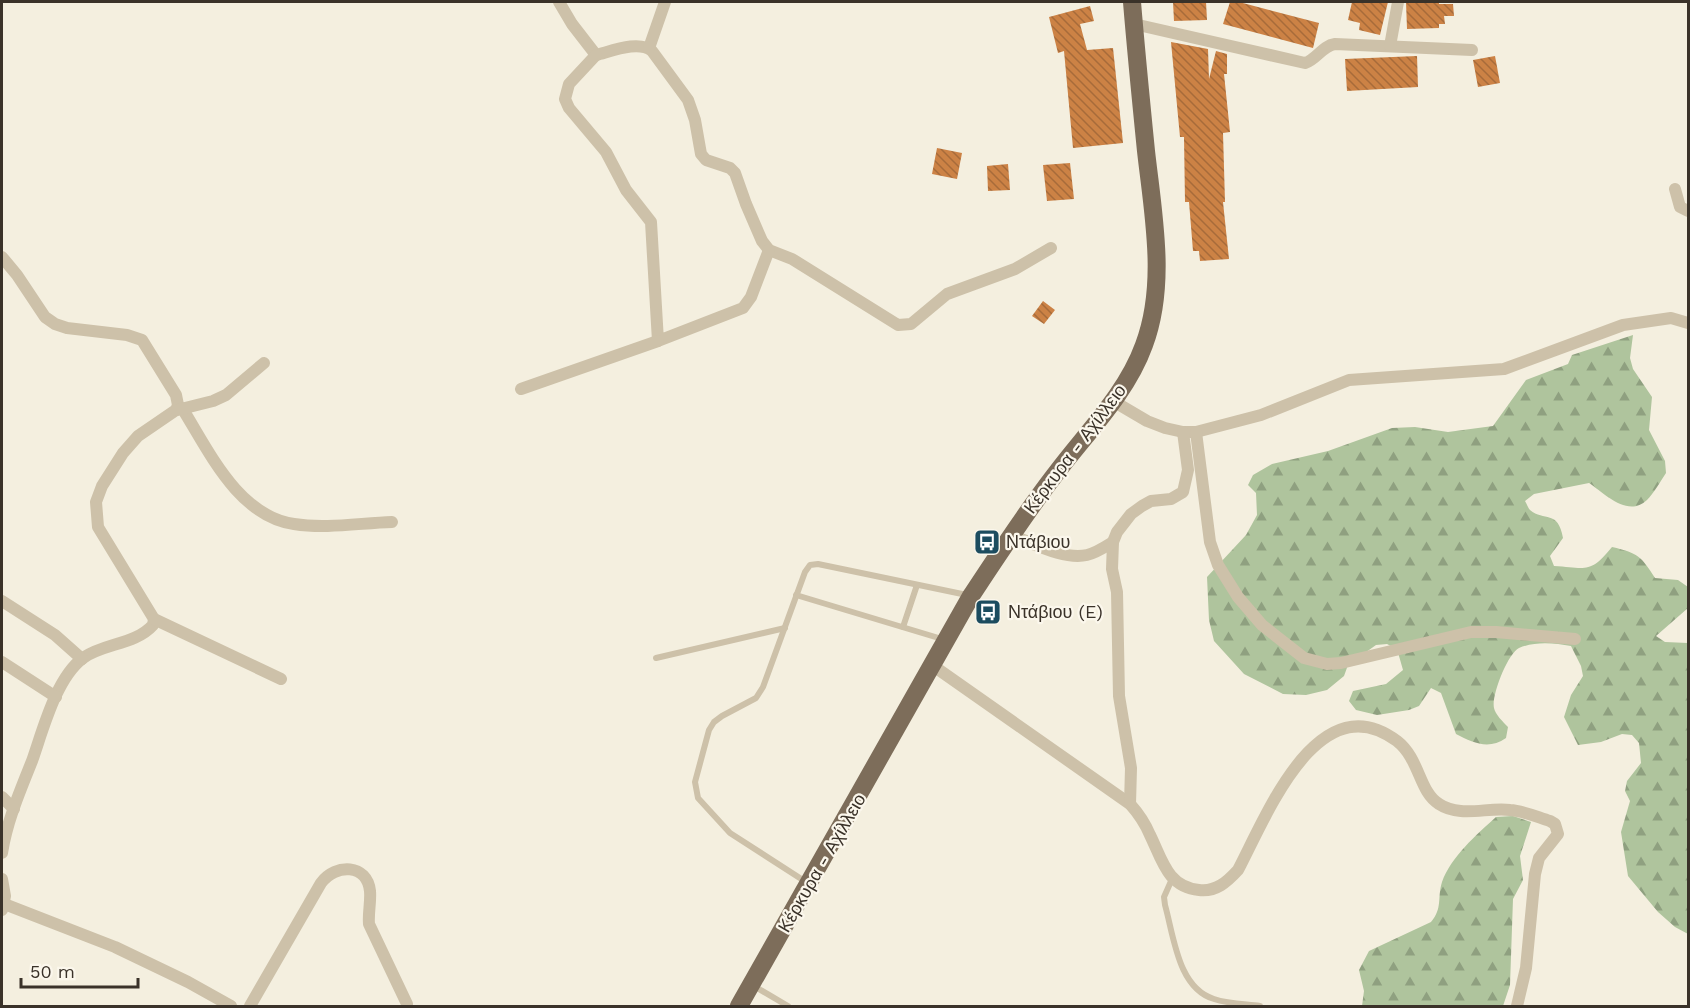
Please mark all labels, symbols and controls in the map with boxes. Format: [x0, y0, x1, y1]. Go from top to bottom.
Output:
street label: Κέρκυρα - Αχίλλειο [1019, 380, 1130, 517]
bus stop icon: Ντάβιου [972, 527, 1002, 557]
place label: Ντάβιου [1006, 531, 1070, 552]
bus stop icon: Ντάβιου (E) [973, 597, 1003, 627]
place label: Ντάβιου (E) [1008, 601, 1103, 622]
street label: Κέρκυρα - Αχίλλειο [773, 790, 870, 936]
scale bar [21, 951, 138, 989]
text: 50 m [30, 961, 75, 982]

